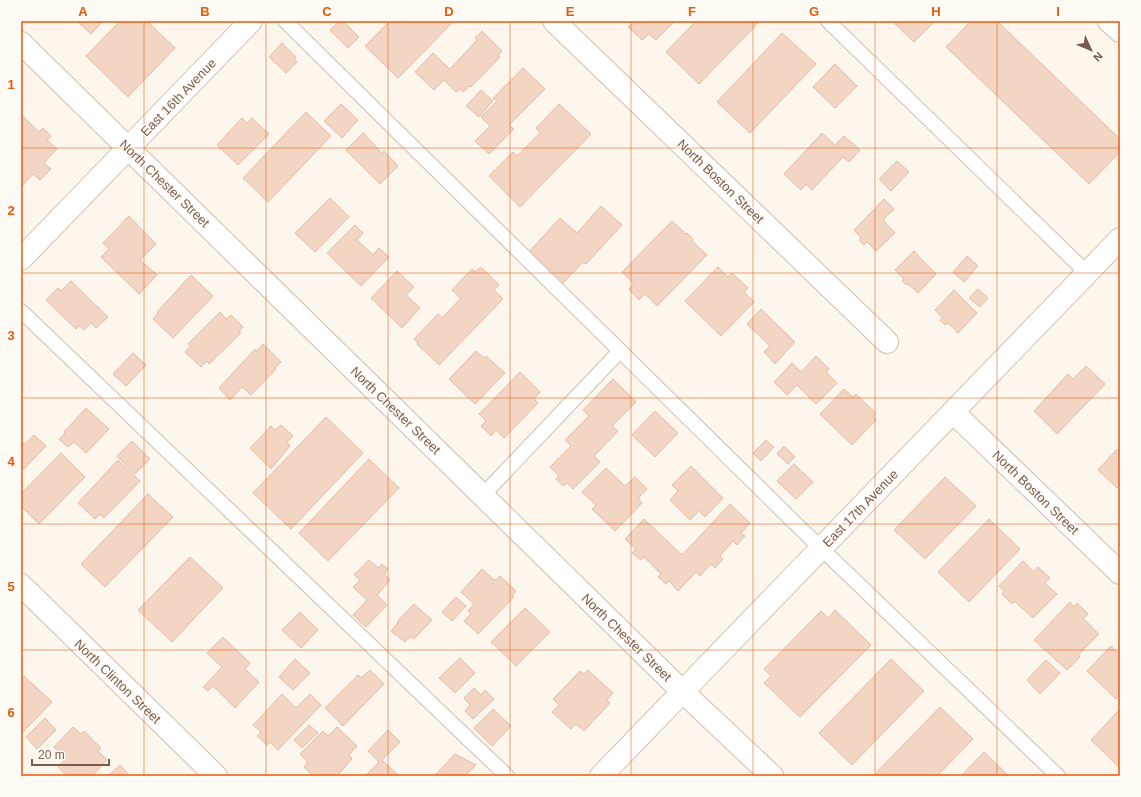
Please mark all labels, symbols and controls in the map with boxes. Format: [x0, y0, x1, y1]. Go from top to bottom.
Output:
text: A [78, 4, 88, 19]
text: B [200, 4, 210, 19]
text: C [322, 4, 332, 19]
text: D [444, 4, 454, 19]
text: E [566, 4, 575, 19]
text: F [688, 4, 696, 19]
text: G [809, 4, 819, 19]
text: H [931, 4, 941, 19]
text: I [1056, 4, 1060, 19]
north arrow [1071, 30, 1111, 70]
text: N [1091, 50, 1105, 64]
street label: East 16th Avenue [138, 56, 219, 139]
text: 1 [7, 77, 15, 92]
street label: North Boston Street [674, 136, 767, 227]
street label: North Chester Street [117, 137, 213, 230]
text: 2 [7, 203, 15, 218]
text: 3 [7, 328, 15, 343]
street label: North Chester Street [348, 364, 444, 457]
street label: North Boston Street [989, 447, 1082, 538]
text: 4 [7, 454, 15, 469]
street label: East 17th Avenue [820, 467, 901, 550]
text: 5 [7, 579, 15, 594]
street label: North Chester Street [579, 591, 675, 684]
street label: North Clinton Street [71, 636, 164, 727]
text: 6 [7, 705, 15, 720]
scale bar [32, 741, 109, 767]
text: 20 m [38, 748, 65, 762]

